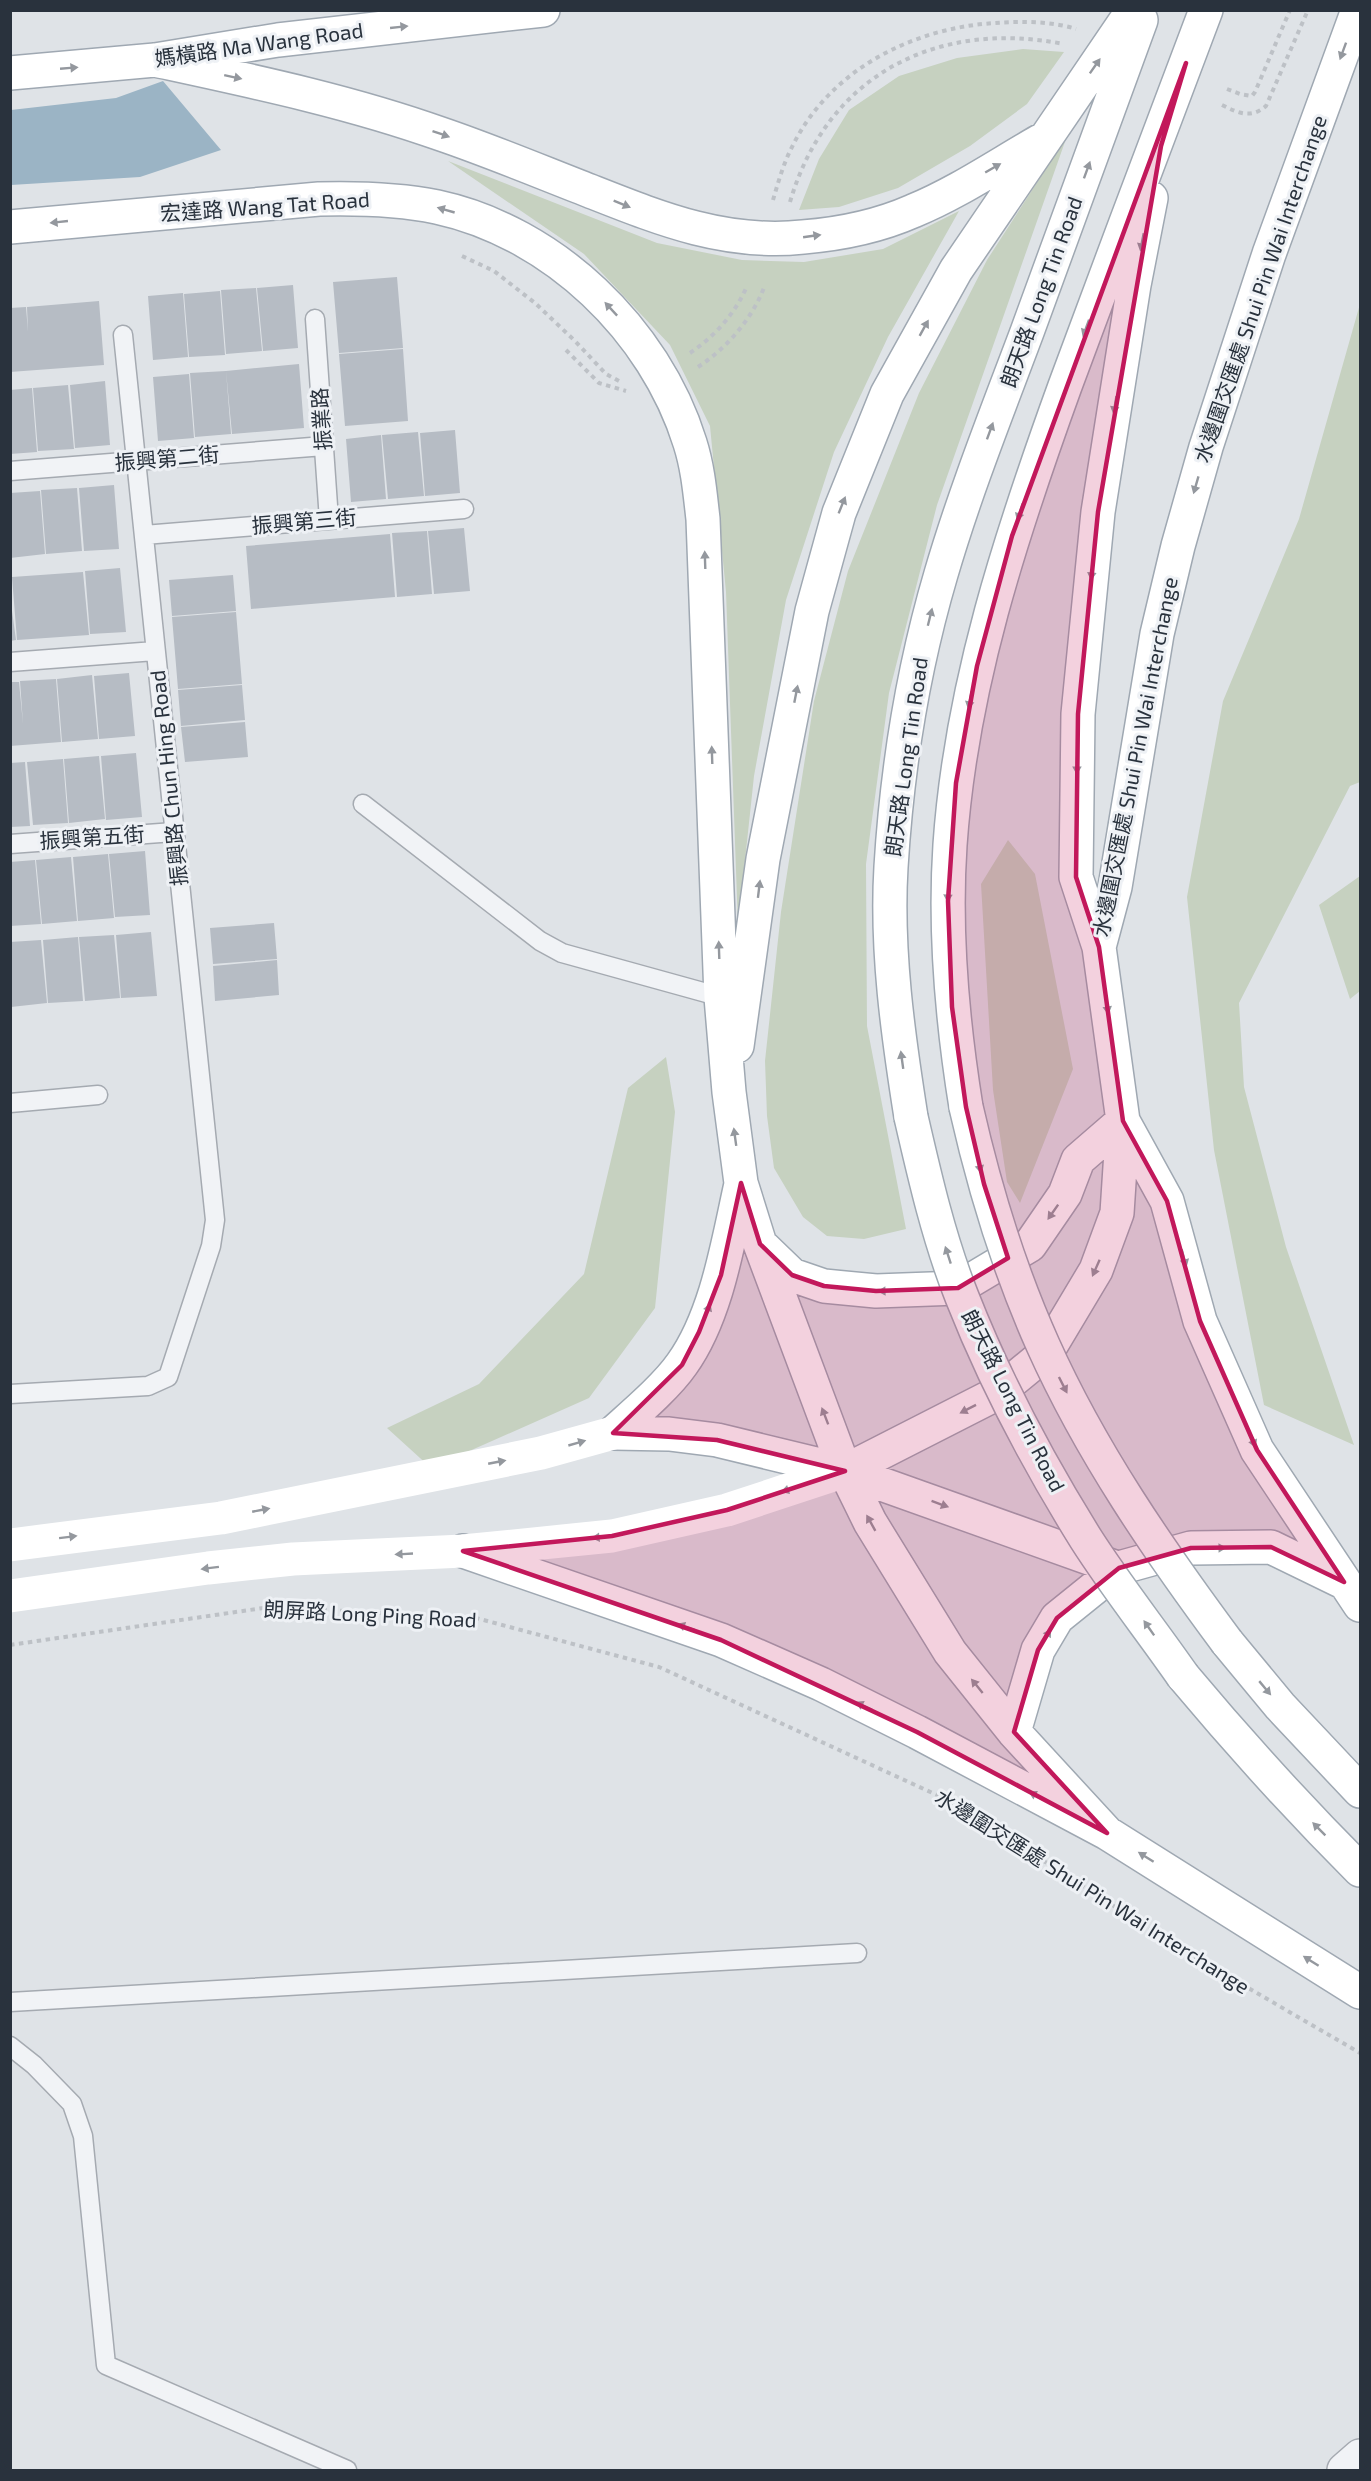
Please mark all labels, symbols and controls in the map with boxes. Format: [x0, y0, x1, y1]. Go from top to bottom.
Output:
street label: 媽橫路 Ma Wang Road [153, 17, 365, 71]
one-way arrow [389, 22, 408, 32]
one-way arrow [1338, 42, 1347, 60]
one-way arrow [1089, 59, 1101, 75]
one-way arrow [59, 63, 78, 73]
one-way arrow [223, 73, 242, 82]
street label: 水邊圍交匯處 Shui Pin Wai Interchange [1188, 111, 1331, 466]
one-way arrow [432, 129, 450, 139]
one-way arrow [1082, 160, 1092, 178]
one-way arrow [985, 163, 1002, 173]
street label: 宏達路 Wang Tat Road [159, 186, 370, 225]
street label: 朗天路 Long Tin Road [994, 193, 1087, 390]
one-way arrow [614, 199, 632, 209]
one-way arrow [437, 205, 455, 214]
one-way arrow [49, 217, 68, 227]
one-way arrow [803, 231, 822, 240]
one-way arrow [1137, 233, 1146, 252]
one-way arrow [604, 303, 618, 317]
one-way arrow [919, 319, 929, 336]
one-way arrow [1080, 319, 1090, 337]
street label: 振業路 [306, 387, 335, 451]
one-way arrow [1111, 395, 1120, 414]
one-way arrow [985, 422, 995, 440]
street label: 振興第二街 [113, 440, 220, 475]
one-way arrow [1191, 476, 1200, 494]
one-way arrow [837, 495, 847, 513]
street label: 振興第三街 [250, 503, 357, 538]
one-way arrow [1015, 503, 1025, 521]
one-way arrow [700, 551, 709, 570]
one-way arrow [1087, 561, 1097, 580]
street label: 水邊圍交匯處 Shui Pin Wai Interchange [1087, 575, 1182, 939]
one-way arrow [926, 607, 936, 626]
street label: 朗天路 Long Tin Road [879, 655, 932, 858]
street label: 振興路 Chun Hing Road [144, 669, 191, 887]
one-way arrow [792, 684, 801, 703]
one-way arrow [965, 690, 974, 709]
one-way arrow [707, 746, 716, 765]
one-way arrow [1073, 755, 1082, 774]
street label: 振興第五街 [39, 820, 145, 853]
one-way arrow [754, 879, 764, 898]
one-way arrow [943, 884, 953, 903]
one-way arrow [714, 941, 723, 960]
one-way arrow [1103, 995, 1112, 1014]
one-way arrow [897, 1050, 907, 1069]
one-way arrow [730, 1128, 740, 1147]
one-way arrow [975, 1155, 984, 1174]
one-way arrow [1047, 1204, 1059, 1220]
one-way arrow [943, 1246, 952, 1264]
one-way arrow [1179, 1248, 1189, 1267]
one-way arrow [1091, 1259, 1100, 1276]
one-way arrow [877, 1286, 896, 1295]
one-way arrow [703, 1303, 712, 1321]
street label: 朗天路 Long Tin Road [958, 1305, 1071, 1496]
one-way arrow [1059, 1377, 1068, 1394]
one-way arrow [959, 1403, 977, 1413]
one-way arrow [819, 1407, 829, 1425]
one-way arrow [1248, 1431, 1257, 1448]
one-way arrow [568, 1438, 586, 1447]
one-way arrow [488, 1457, 507, 1466]
one-way arrow [781, 1485, 799, 1494]
one-way arrow [931, 1500, 949, 1510]
one-way arrow [252, 1505, 271, 1514]
one-way arrow [866, 1514, 876, 1531]
one-way arrow [59, 1532, 78, 1542]
one-way arrow [592, 1532, 611, 1542]
one-way arrow [1207, 1543, 1226, 1553]
one-way arrow [395, 1549, 414, 1558]
one-way arrow [200, 1564, 219, 1573]
street label: 朗屏路 Long Ping Road [263, 1595, 477, 1632]
one-way arrow [1143, 1621, 1155, 1637]
one-way arrow [677, 1622, 695, 1632]
one-way arrow [1040, 1629, 1051, 1645]
one-way arrow [971, 1678, 984, 1694]
one-way arrow [1258, 1680, 1270, 1695]
one-way arrow [855, 1701, 872, 1711]
street label: 水邊圍交匯處 Shui Pin Wai Interchange [931, 1783, 1255, 1998]
one-way arrow [1028, 1791, 1045, 1801]
one-way arrow [1311, 1822, 1326, 1836]
one-way arrow [1138, 1852, 1154, 1863]
one-way arrow [1303, 1956, 1319, 1967]

